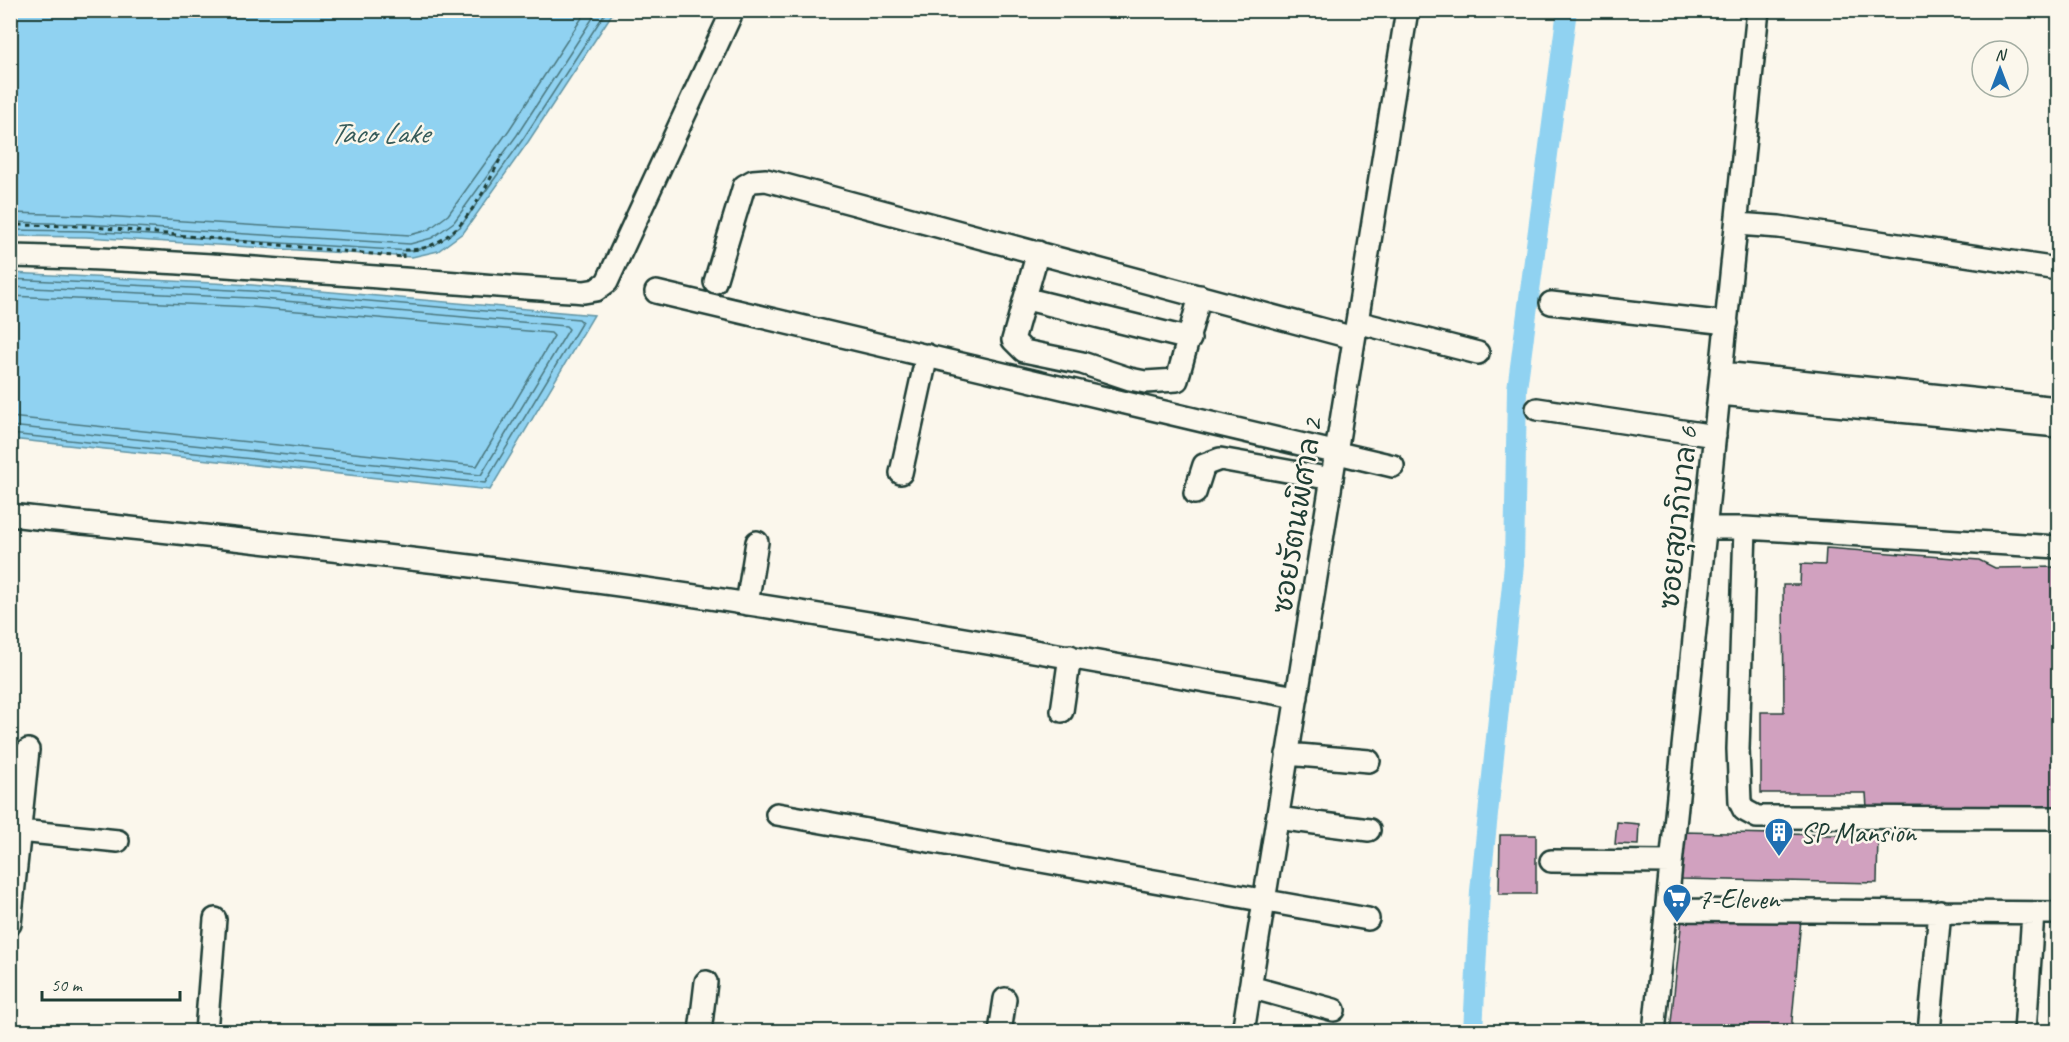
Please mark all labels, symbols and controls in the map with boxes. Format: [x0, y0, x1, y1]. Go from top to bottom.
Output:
north arrow [1970, 39, 2030, 99]
text: N [1995, 45, 2008, 65]
water label: Taco Lake [330, 114, 432, 152]
street label: ซอยรัตนพิศาล 2 [1264, 414, 1330, 616]
street label: ซอยสุขาภิบาล 6 [1651, 424, 1708, 611]
place label: SP Mansion [1800, 815, 1917, 850]
building icon: SP Mansion [1763, 816, 1795, 858]
place label: 7-Eleven [1698, 881, 1781, 916]
supermarket icon: 7-Eleven [1661, 882, 1693, 924]
scale bar [42, 964, 180, 1002]
text: 50 m [51, 974, 84, 996]

